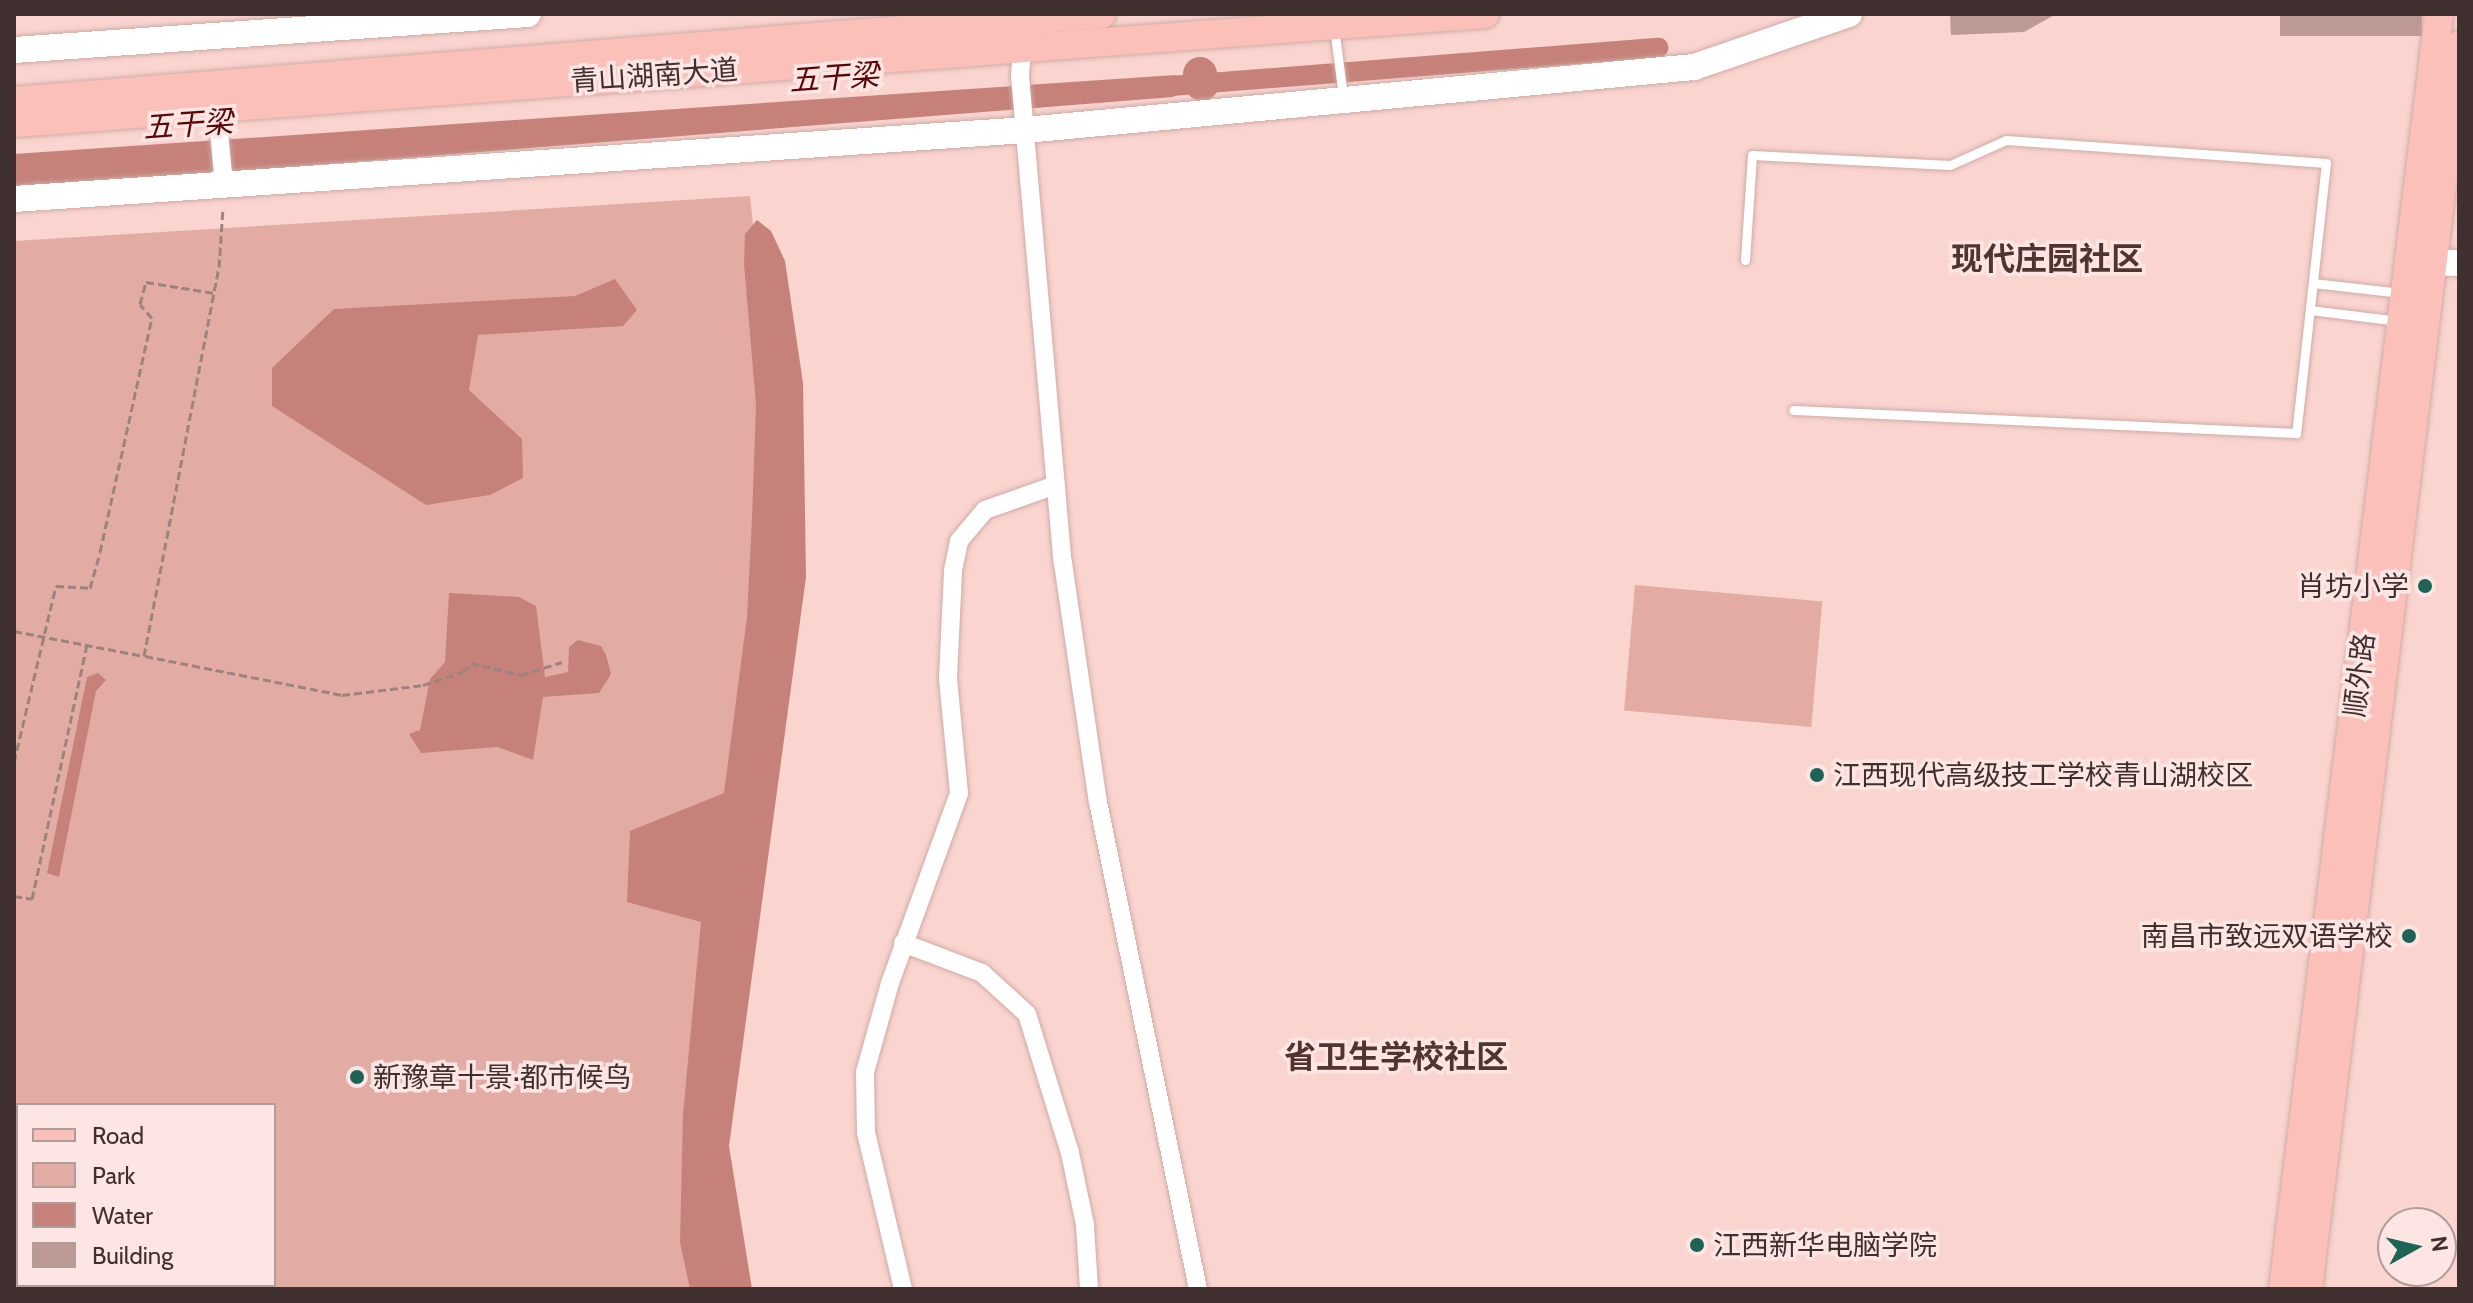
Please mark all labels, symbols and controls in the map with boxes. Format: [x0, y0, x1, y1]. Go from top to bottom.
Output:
street label: 青山湖南大道 [569, 52, 739, 98]
water label: 五干梁 [788, 57, 880, 99]
water label: 五干梁 [142, 104, 234, 146]
district label: 现代庄园社区 [1951, 240, 2143, 278]
place label: 肖坊小学 [2297, 569, 2409, 603]
marker: 肖坊小学 [2416, 577, 2434, 595]
street label: 顺外路 [2337, 631, 2381, 719]
place label: 江西现代高级技工学校青山湖校区 [1833, 758, 2253, 792]
marker: 江西现代高级技工学校青山湖校区 [1808, 766, 1826, 784]
place label: 南昌市致远双语学校 [2141, 919, 2393, 953]
marker: 南昌市致远双语学校 [2400, 927, 2418, 945]
district label: 省卫生学校社区 [1284, 1038, 1508, 1076]
place label: 新豫章十景·都市候鸟 [373, 1060, 632, 1094]
marker: 新豫章十景·都市候鸟 [348, 1068, 366, 1086]
legend [16, 1103, 276, 1287]
text: Road [92, 1121, 144, 1150]
text: Park [92, 1161, 135, 1190]
text: Water [92, 1201, 153, 1230]
north arrow [2377, 1207, 2457, 1287]
place label: 江西新华电脑学院 [1713, 1228, 1937, 1262]
text: N [2425, 1234, 2454, 1253]
marker: 江西新华电脑学院 [1688, 1236, 1706, 1254]
text: Building [92, 1241, 173, 1270]

